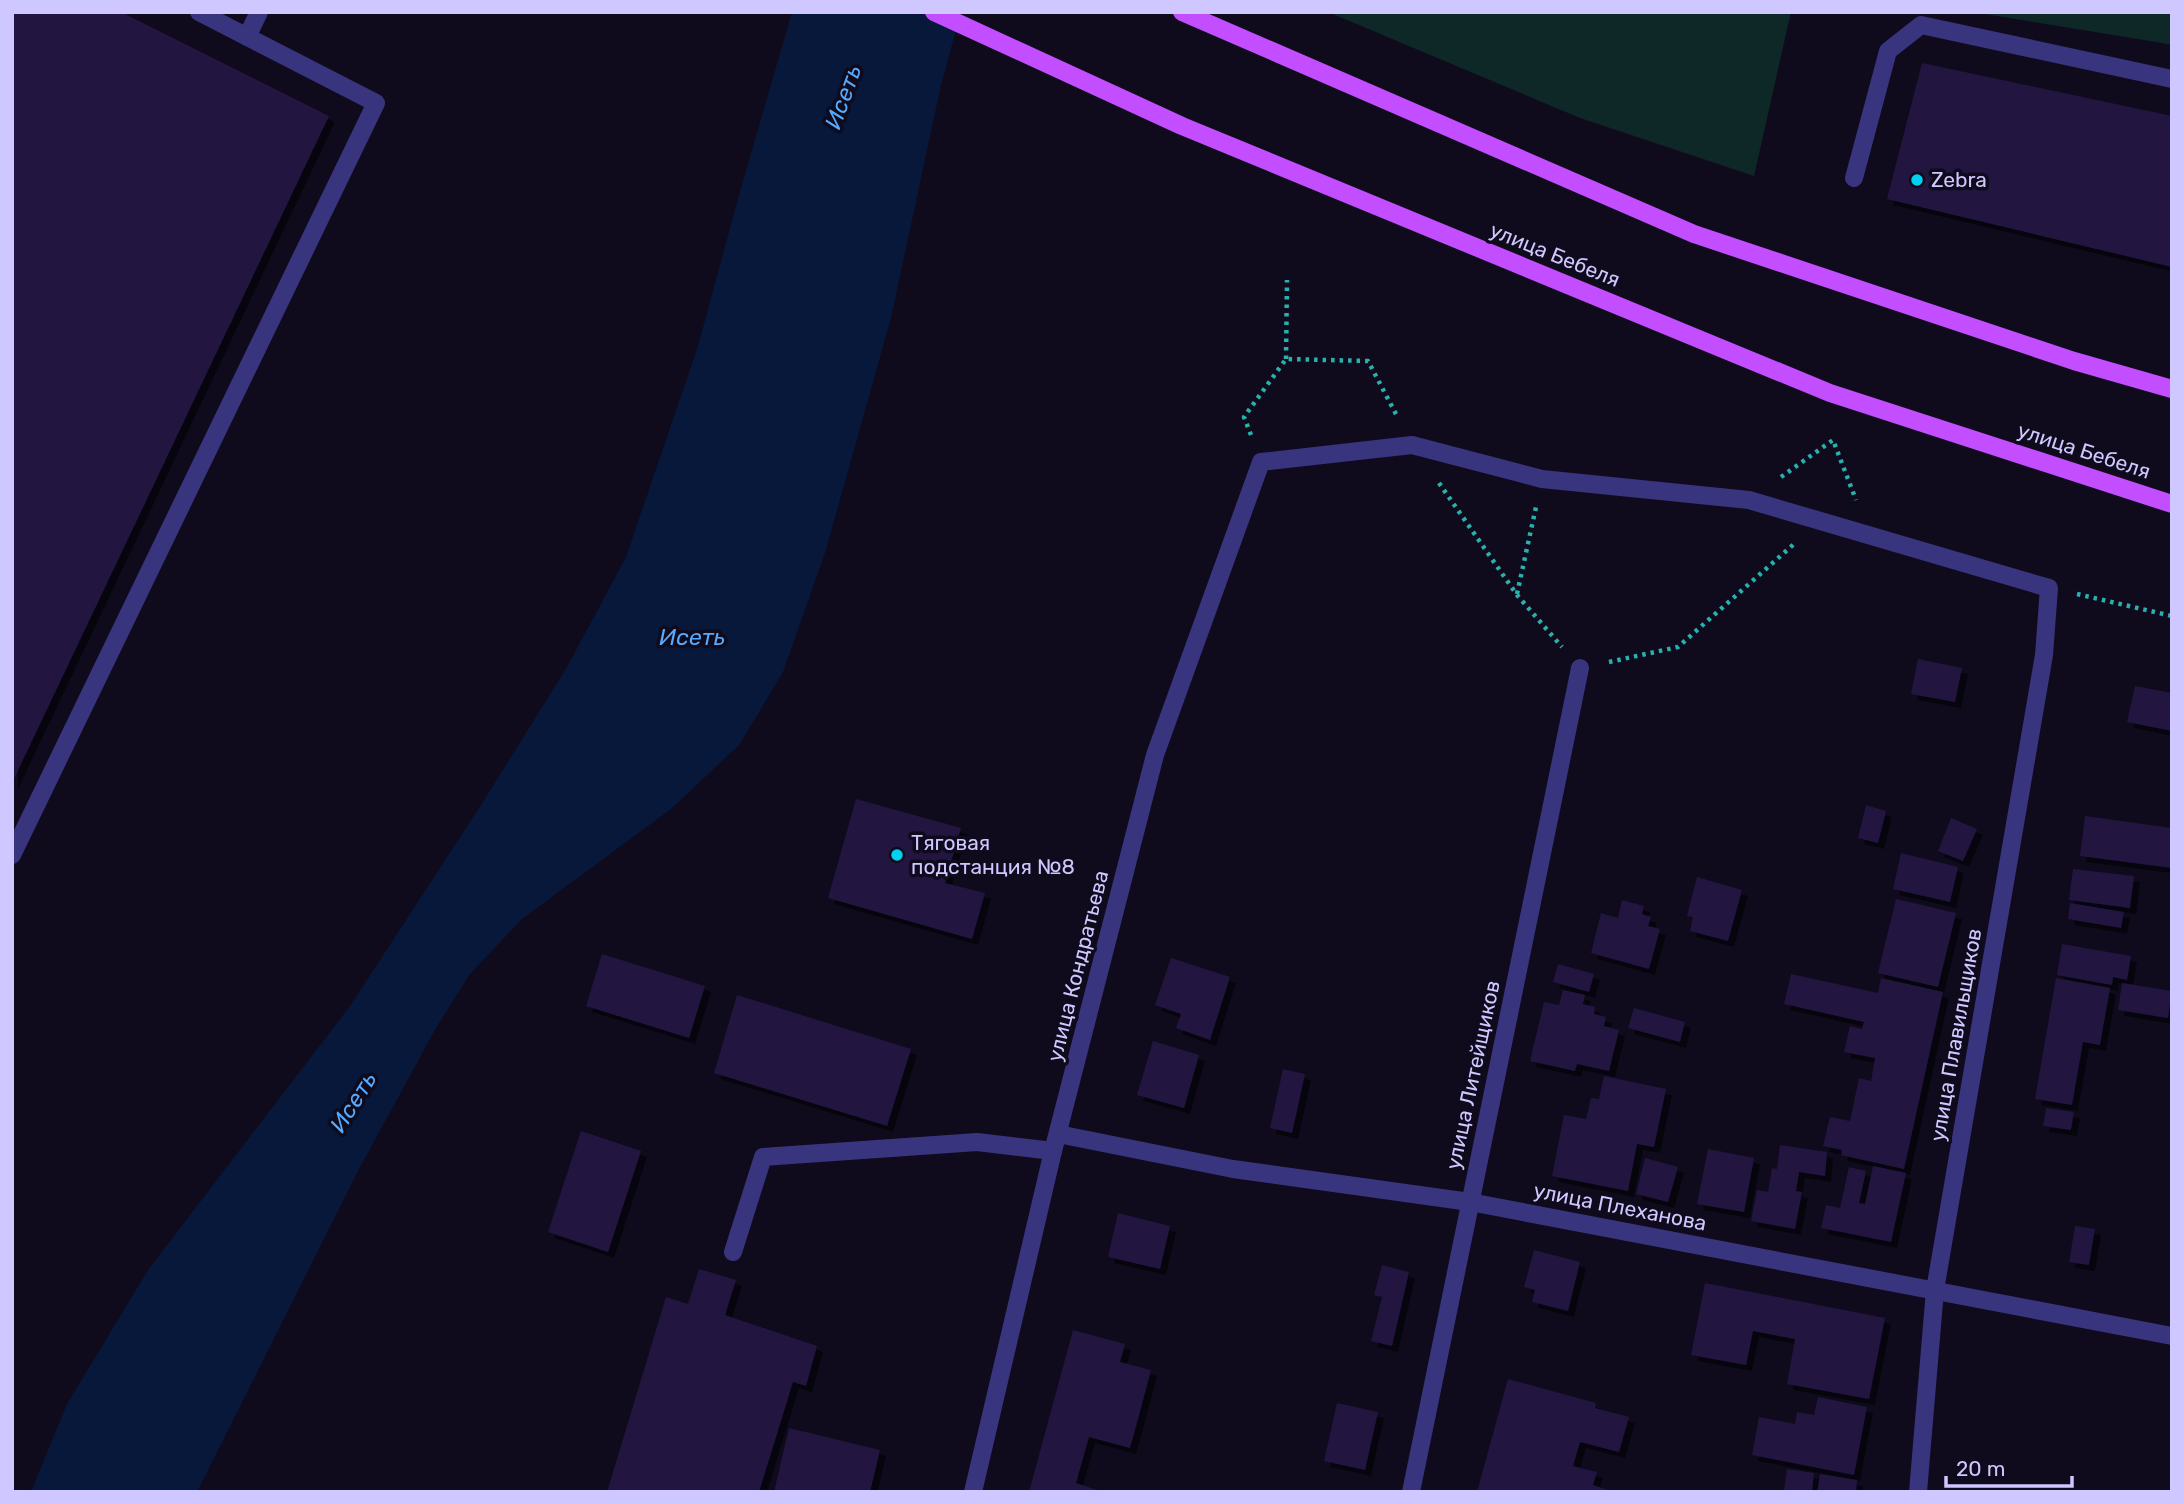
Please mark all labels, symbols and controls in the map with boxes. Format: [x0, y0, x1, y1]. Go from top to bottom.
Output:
water label: Исеть [819, 61, 867, 133]
place label: Zebra [1931, 167, 1987, 192]
marker: Zebra [1909, 172, 1925, 188]
street label: улица Бебеля [1486, 217, 1624, 292]
street label: улица Бебеля [2015, 417, 2154, 484]
water label: Исеть [659, 623, 725, 651]
place label: Тяговая подстанция №8 [911, 830, 1075, 879]
marker: Тяговая подстанция №8 [889, 847, 905, 863]
street label: улица Кондратьева [1042, 868, 1113, 1064]
street label: улица Плавильщиков [1924, 926, 1987, 1143]
street label: улица Литейщиков [1440, 978, 1505, 1172]
water label: Исеть [324, 1067, 382, 1137]
street label: улица Плеханова [1532, 1177, 1709, 1236]
scale bar [1946, 1444, 2072, 1488]
text: 20 m [1956, 1456, 2005, 1481]

